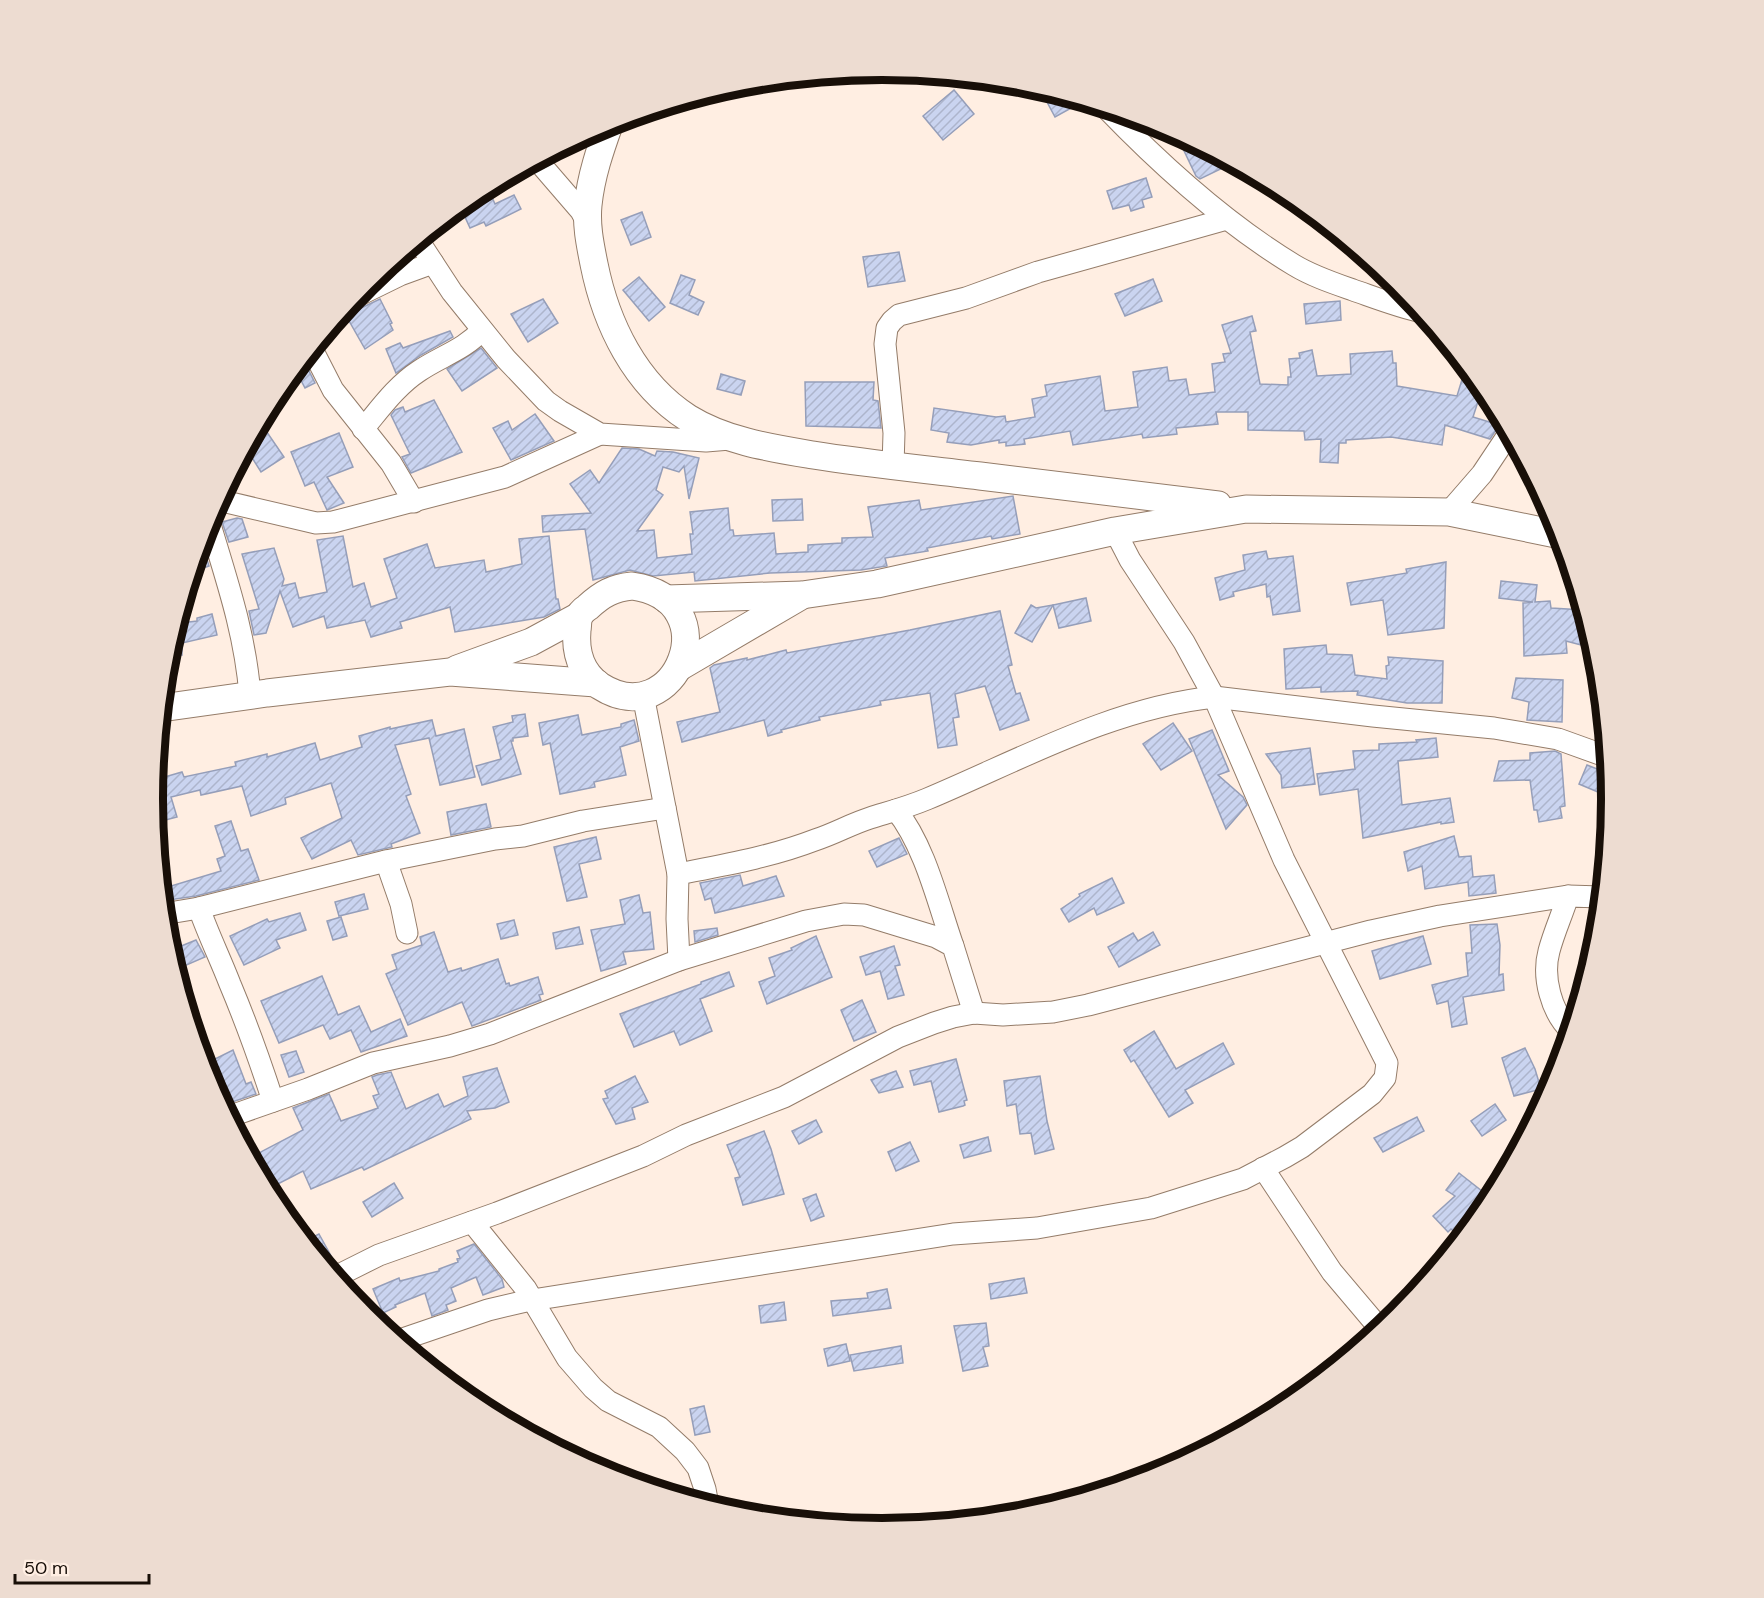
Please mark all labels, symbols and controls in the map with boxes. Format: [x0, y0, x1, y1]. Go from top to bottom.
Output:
scale bar [15, 1547, 148, 1585]
text: 50 m [24, 1556, 68, 1580]

